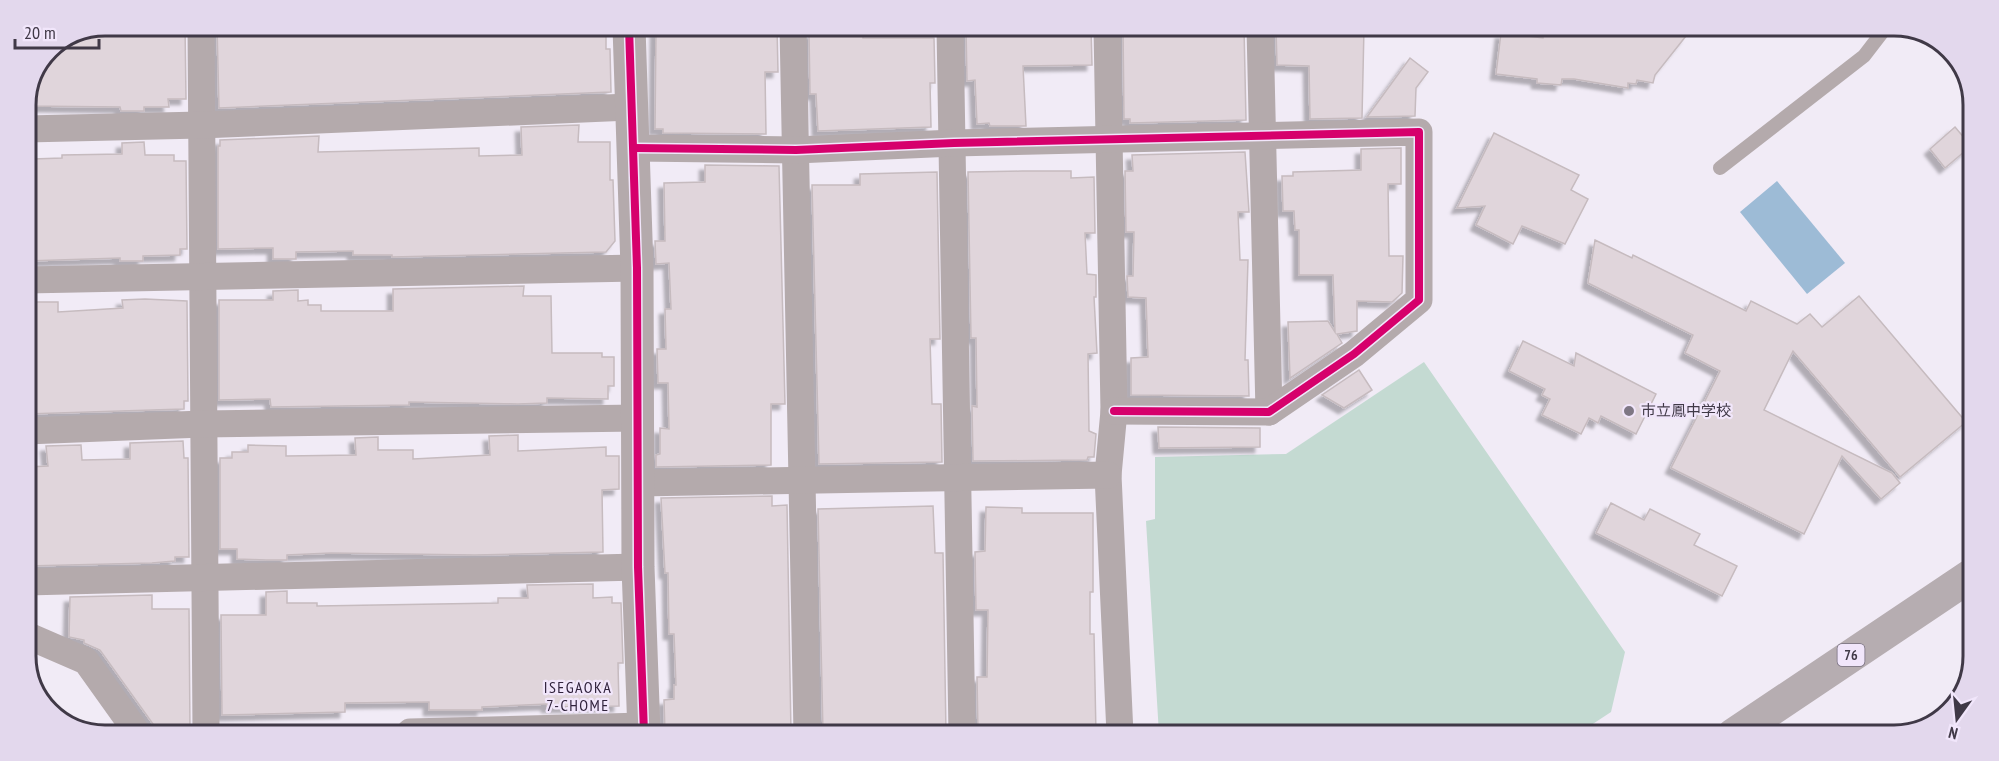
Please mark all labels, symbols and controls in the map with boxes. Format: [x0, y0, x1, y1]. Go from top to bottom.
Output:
scale bar [15, 12, 99, 50]
text: 20 m [24, 21, 56, 44]
place label: 市立鳳中学校 [1641, 401, 1731, 420]
marker: 市立鳳中学校 [1622, 404, 1636, 418]
road number: 76 [1838, 644, 1864, 666]
district label: ISEGAOKA 7-CHOME [544, 677, 612, 715]
north arrow [1927, 689, 1987, 749]
text: N [1946, 723, 1960, 744]

